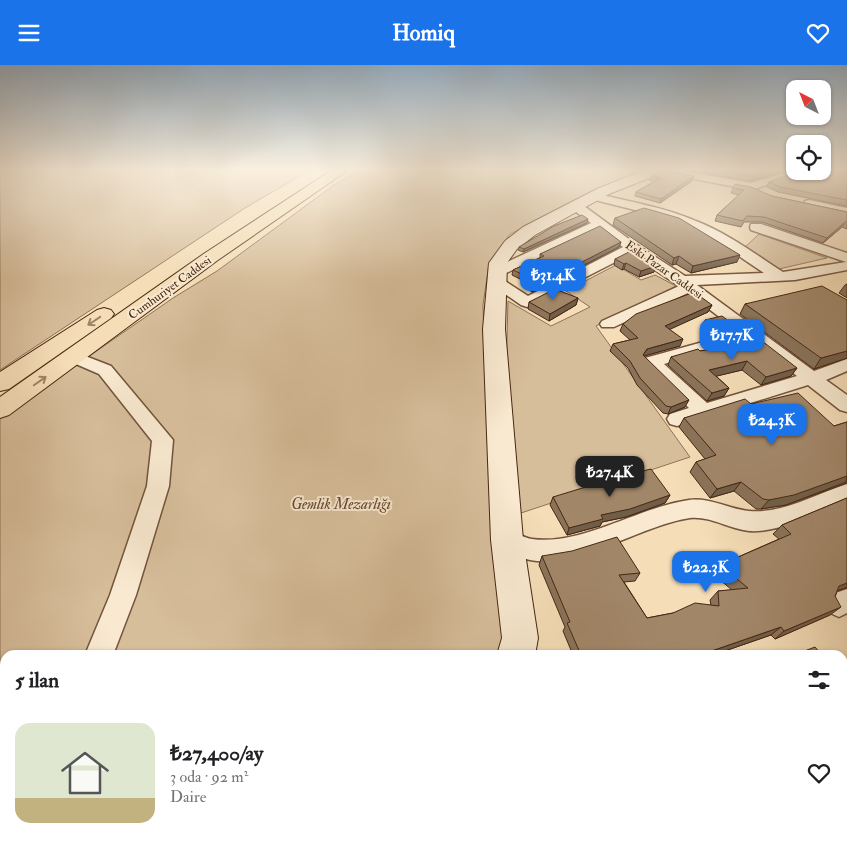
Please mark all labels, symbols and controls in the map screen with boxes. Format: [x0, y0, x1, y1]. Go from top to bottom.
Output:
icon: menu [15, 19, 43, 47]
text: Homiq [392, 19, 455, 47]
icon: heart [804, 19, 832, 47]
north arrow [786, 80, 831, 125]
map controls [786, 80, 831, 180]
button: locate [786, 135, 831, 180]
street label: Eski Pazar Caddesi [622, 238, 706, 302]
street label: Cumhuriyet Caddesi [126, 253, 214, 323]
pin: ₺31.4K [512, 259, 594, 301]
text: ₺31.4K [531, 265, 575, 285]
one-way arrow [87, 316, 101, 326]
pin: ₺17.7K [691, 319, 773, 361]
text: ₺17.7K [711, 325, 753, 345]
one-way arrow [33, 376, 47, 386]
pin: ₺24.3K [731, 403, 813, 446]
text: ₺24.3K [749, 410, 795, 430]
pin: ₺27.4K [569, 455, 651, 498]
text: ₺27.4K [586, 462, 634, 482]
park label: Gemlik Mezarlığı [291, 495, 391, 514]
pin: ₺22.3K [665, 551, 747, 593]
text: ₺22.3K [683, 557, 729, 577]
icon: filters [805, 666, 833, 694]
text: 5 ilan [15, 667, 59, 694]
text: ₺27,400/ay [170, 740, 263, 767]
icon: home [55, 743, 115, 803]
icon: heart [805, 759, 833, 787]
text: 3 oda · 92 m² [170, 767, 248, 787]
text: Daire [170, 787, 206, 807]

